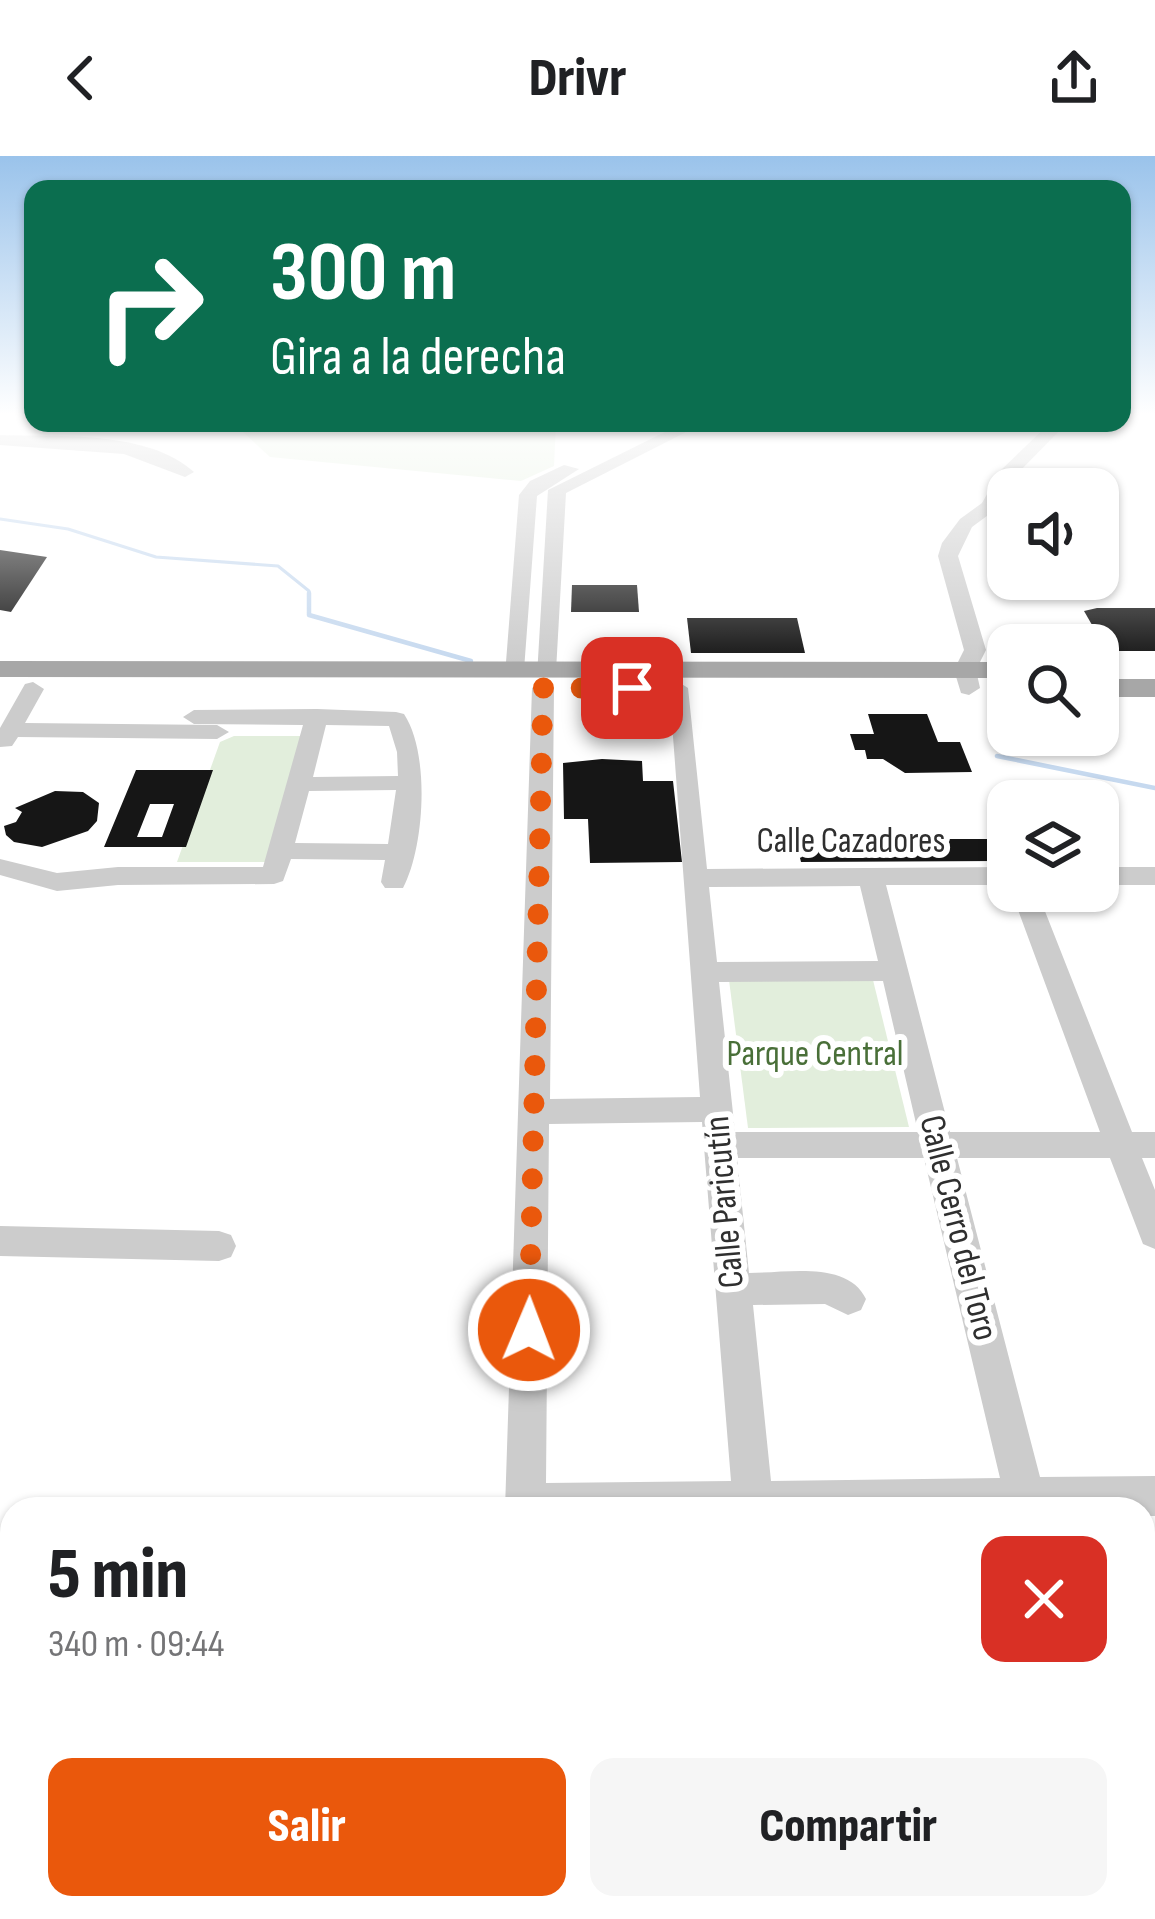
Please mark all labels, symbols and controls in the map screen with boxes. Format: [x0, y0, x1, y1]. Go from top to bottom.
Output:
icon: back [48, 45, 114, 111]
icon: share [1041, 45, 1107, 111]
text: Drivr [529, 46, 626, 111]
text: 300 m [270, 223, 456, 324]
icon: right [72, 228, 228, 384]
text: Gira a la derecha [270, 325, 566, 390]
map controls [987, 468, 1119, 912]
button: sound [987, 468, 1119, 600]
button: search [987, 624, 1119, 756]
pin [581, 637, 683, 739]
icon: arrive [599, 655, 665, 721]
button: layers [987, 780, 1119, 912]
street label: Calle Cazadores [757, 820, 945, 863]
park label: Parque Central [726, 1033, 904, 1076]
street label: Calle Cerro del Toro [909, 1111, 1007, 1345]
street label: Calle Paricutín [696, 1114, 754, 1290]
position arrow [466, 1267, 592, 1393]
text: 5 min [48, 1532, 188, 1619]
button: close [981, 1536, 1107, 1662]
text: 340 m · 09:44 [48, 1621, 224, 1668]
button: Salir [48, 1758, 566, 1896]
button: Compartir [590, 1758, 1107, 1896]

